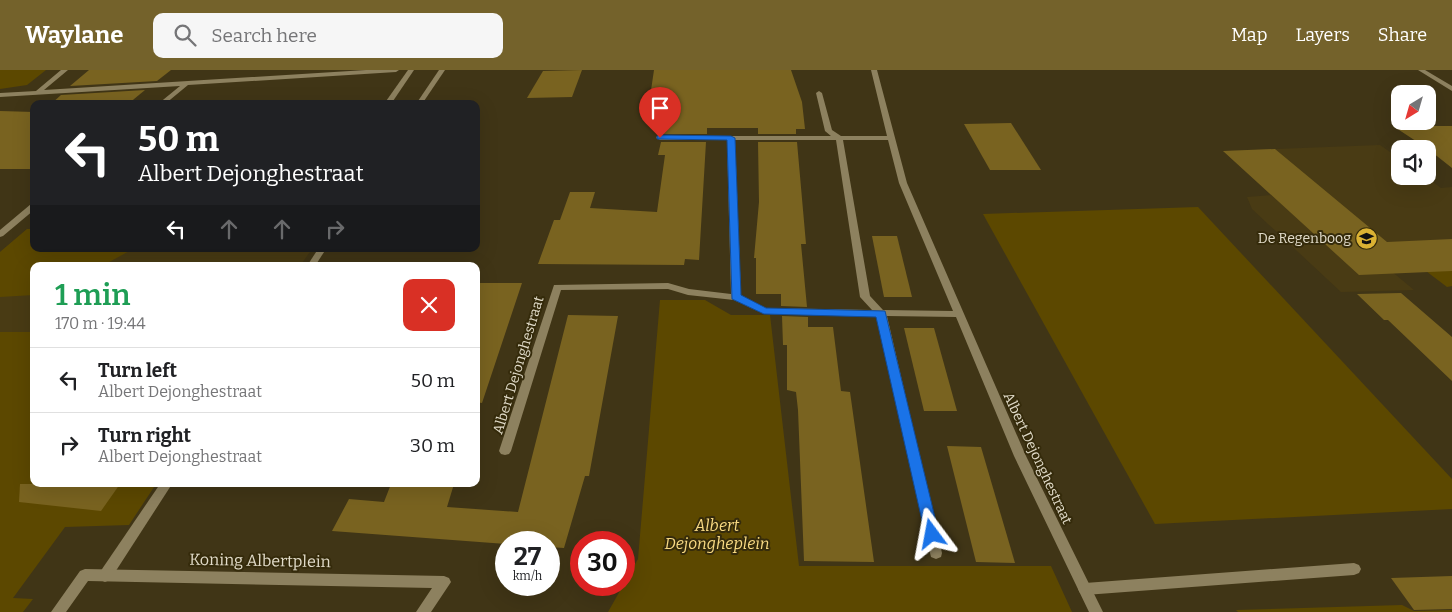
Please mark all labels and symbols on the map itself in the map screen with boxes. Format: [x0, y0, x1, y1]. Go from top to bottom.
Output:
north arrow [1391, 85, 1436, 130]
pin [639, 87, 681, 138]
school or university icon: De Regenboog [1355, 226, 1379, 250]
place label: De Regenboog [1258, 230, 1351, 247]
street label: Albert Dejonghestraat [489, 294, 548, 436]
street label: Albert Dejonghestraat [1000, 390, 1076, 527]
position arrow [905, 507, 957, 559]
park label: Albert Dejongheplein [665, 516, 769, 553]
speed limit sign: 30 [570, 531, 635, 596]
street label: Koning Albertplein [189, 550, 331, 571]

